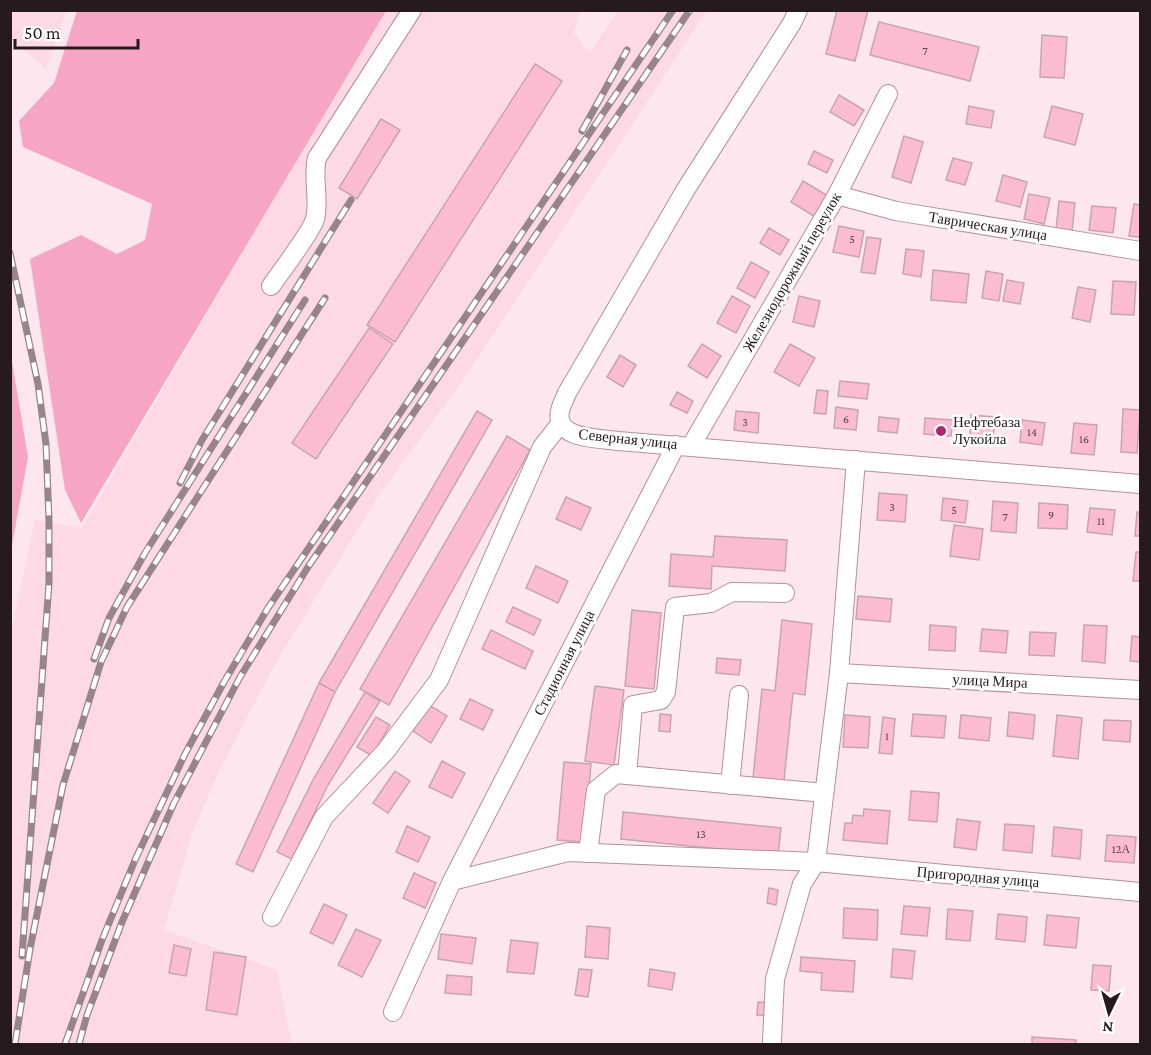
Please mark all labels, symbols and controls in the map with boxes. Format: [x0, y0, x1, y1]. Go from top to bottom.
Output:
scale bar [15, 12, 138, 50]
text: 50 m [24, 23, 61, 43]
house number: 7 [922, 44, 928, 58]
street label: Железнодорожный переулок [740, 189, 845, 355]
street label: Таврическая улица [928, 209, 1049, 243]
house number: 5 [849, 232, 855, 246]
house number: 6 [843, 412, 849, 426]
place label: Нефтебаза Лукойла [953, 414, 1021, 447]
house number: 3 [742, 415, 748, 429]
marker: Нефтебаза Лукойла [934, 424, 948, 438]
house number: 14 [1027, 425, 1037, 439]
street label: Северная улица [578, 426, 679, 452]
house number: 16 [1079, 432, 1089, 446]
house number: 3 [889, 500, 895, 514]
house number: 5 [951, 503, 957, 517]
house number: 9 [1048, 508, 1054, 522]
house number: 7 [1002, 510, 1008, 524]
house number: 11 [1097, 514, 1105, 528]
street label: Стадионная улица [531, 607, 598, 718]
street label: улица Мира [952, 671, 1028, 691]
house number: 1 [885, 729, 889, 743]
house number: 13 [696, 827, 706, 841]
house number: 12А [1112, 842, 1131, 856]
street label: Пригородная улица [916, 864, 1040, 890]
north arrow [1079, 983, 1139, 1043]
text: N [1101, 1018, 1114, 1036]

